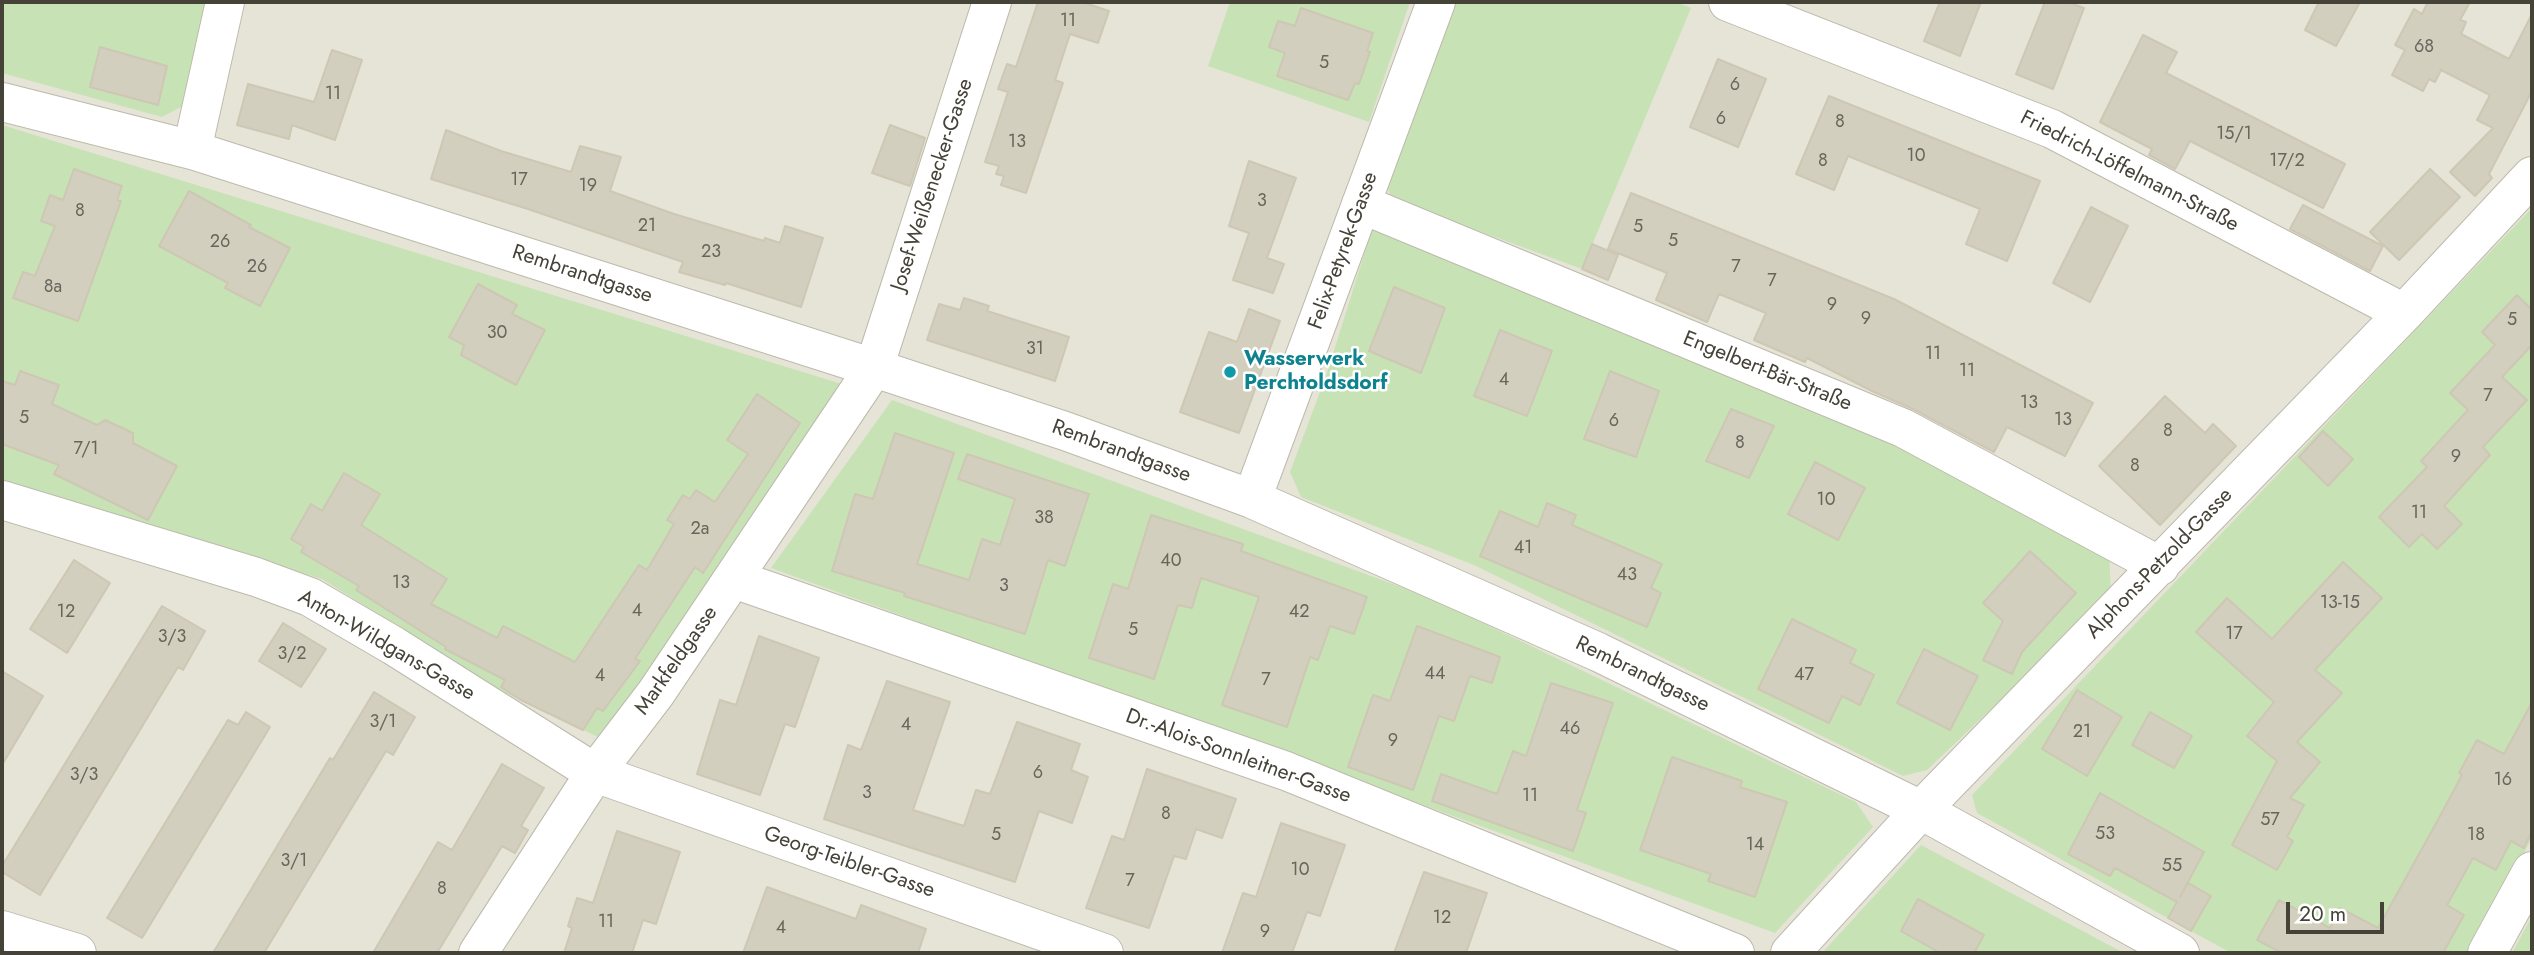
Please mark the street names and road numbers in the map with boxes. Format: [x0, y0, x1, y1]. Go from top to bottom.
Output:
street label: Josef-Weißenecker-Gasse [887, 76, 979, 294]
street label: Friedrich-Löffelmann-Straße [2016, 106, 2242, 238]
street label: Felix-Petyrek-Gasse [1304, 169, 1384, 333]
street label: Rembrandtgasse [509, 240, 655, 310]
street label: Engelbert-Bär-Straße [1679, 327, 1855, 417]
street label: Rembrandtgasse [1048, 415, 1194, 489]
street label: Alphons-Petzold-Gasse [2081, 483, 2239, 645]
street label: Anton-Wildgans-Gasse [293, 585, 479, 707]
street label: Markfeldgasse [630, 602, 724, 720]
street label: Rembrandtgasse [1571, 632, 1713, 718]
street label: Dr.-Alois-Sonnleitner-Gasse [1122, 704, 1354, 810]
street label: Georg-Teibler-Gasse [760, 822, 938, 904]

